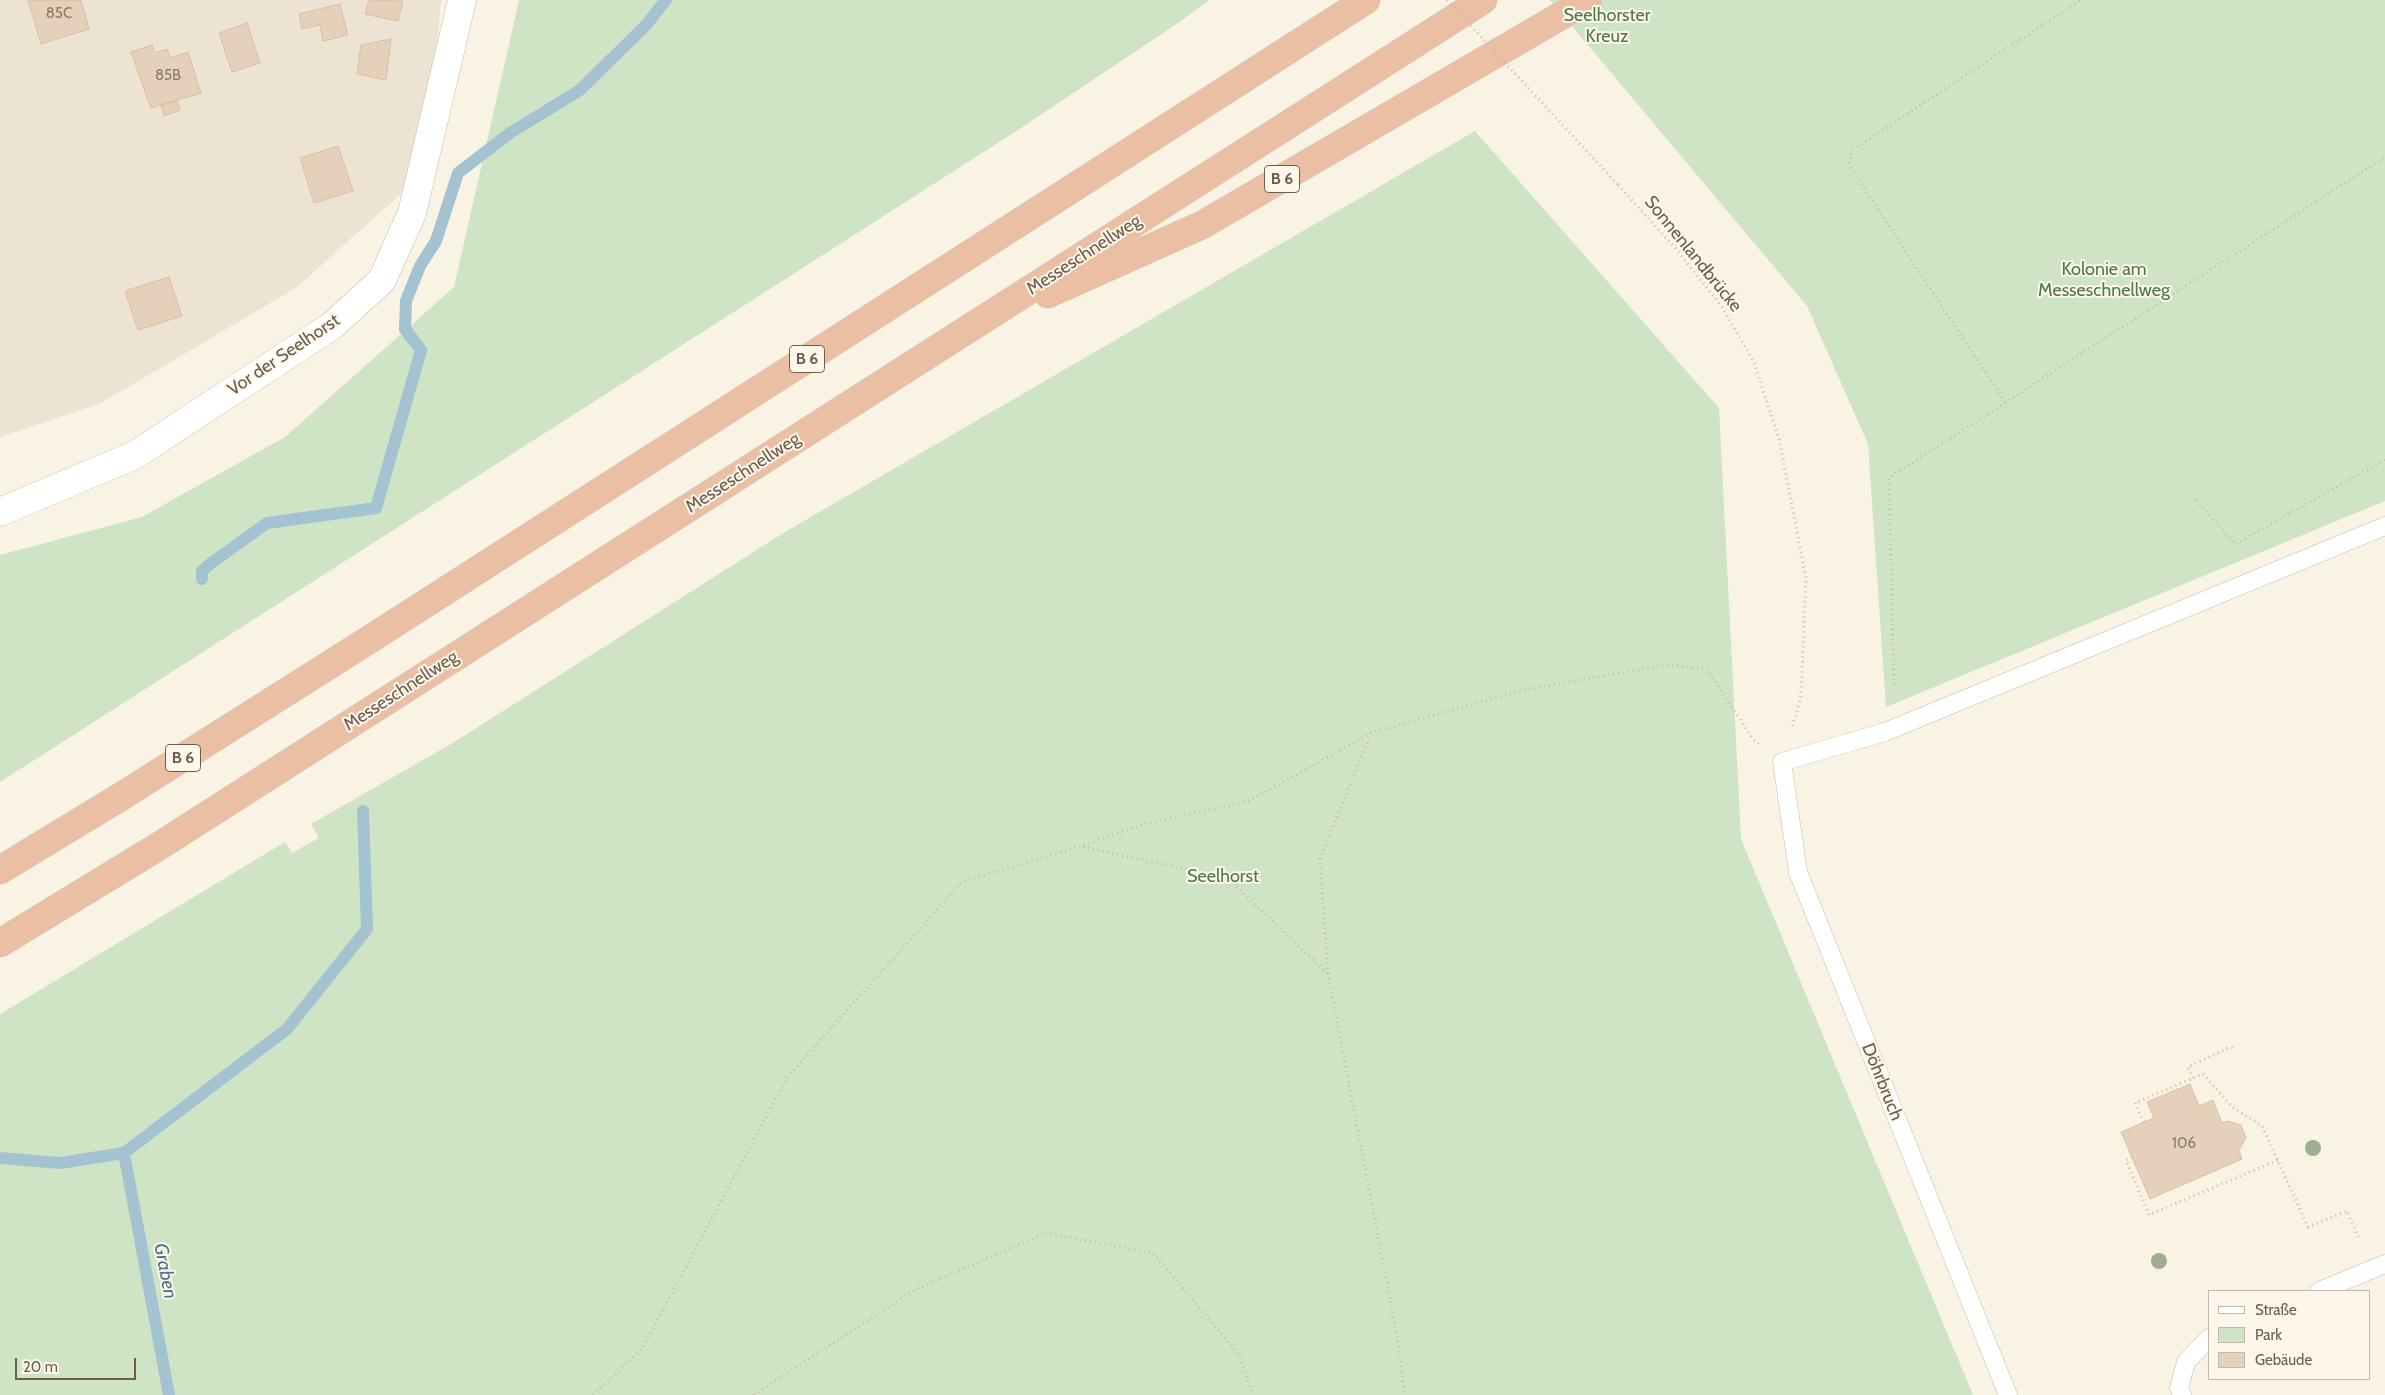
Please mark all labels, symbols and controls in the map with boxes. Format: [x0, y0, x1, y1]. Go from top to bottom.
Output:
house number: 85C [46, 5, 72, 23]
park label: Seelhorster Kreuz [1564, 5, 1650, 48]
house number: 85B [155, 67, 181, 85]
road number: B 6 [1264, 165, 1300, 192]
street label: Sonnenlandbrücke [1640, 192, 1746, 316]
street label: Messeschnellweg [1023, 210, 1145, 300]
park label: Kolonie am Messeschnellweg [2038, 259, 2170, 302]
street label: Vor der Seelhorst [224, 310, 344, 400]
road number: B 6 [790, 346, 824, 372]
street label: Messeschnellweg [682, 428, 804, 518]
street label: Messeschnellweg [340, 646, 462, 736]
road number: B 6 [166, 744, 200, 771]
park label: Seelhorst [1187, 866, 1259, 888]
street label: Döhrbruch [1857, 1040, 1907, 1124]
house number: 106 [2172, 1135, 2196, 1153]
water label: Graben [148, 1241, 182, 1301]
legend [2208, 1290, 2370, 1380]
text: Straße [2255, 1301, 2297, 1319]
text: Park [2255, 1326, 2282, 1344]
scale bar [18, 1348, 139, 1380]
text: Gebäude [2255, 1351, 2312, 1369]
text: 20 m [23, 1358, 58, 1376]

